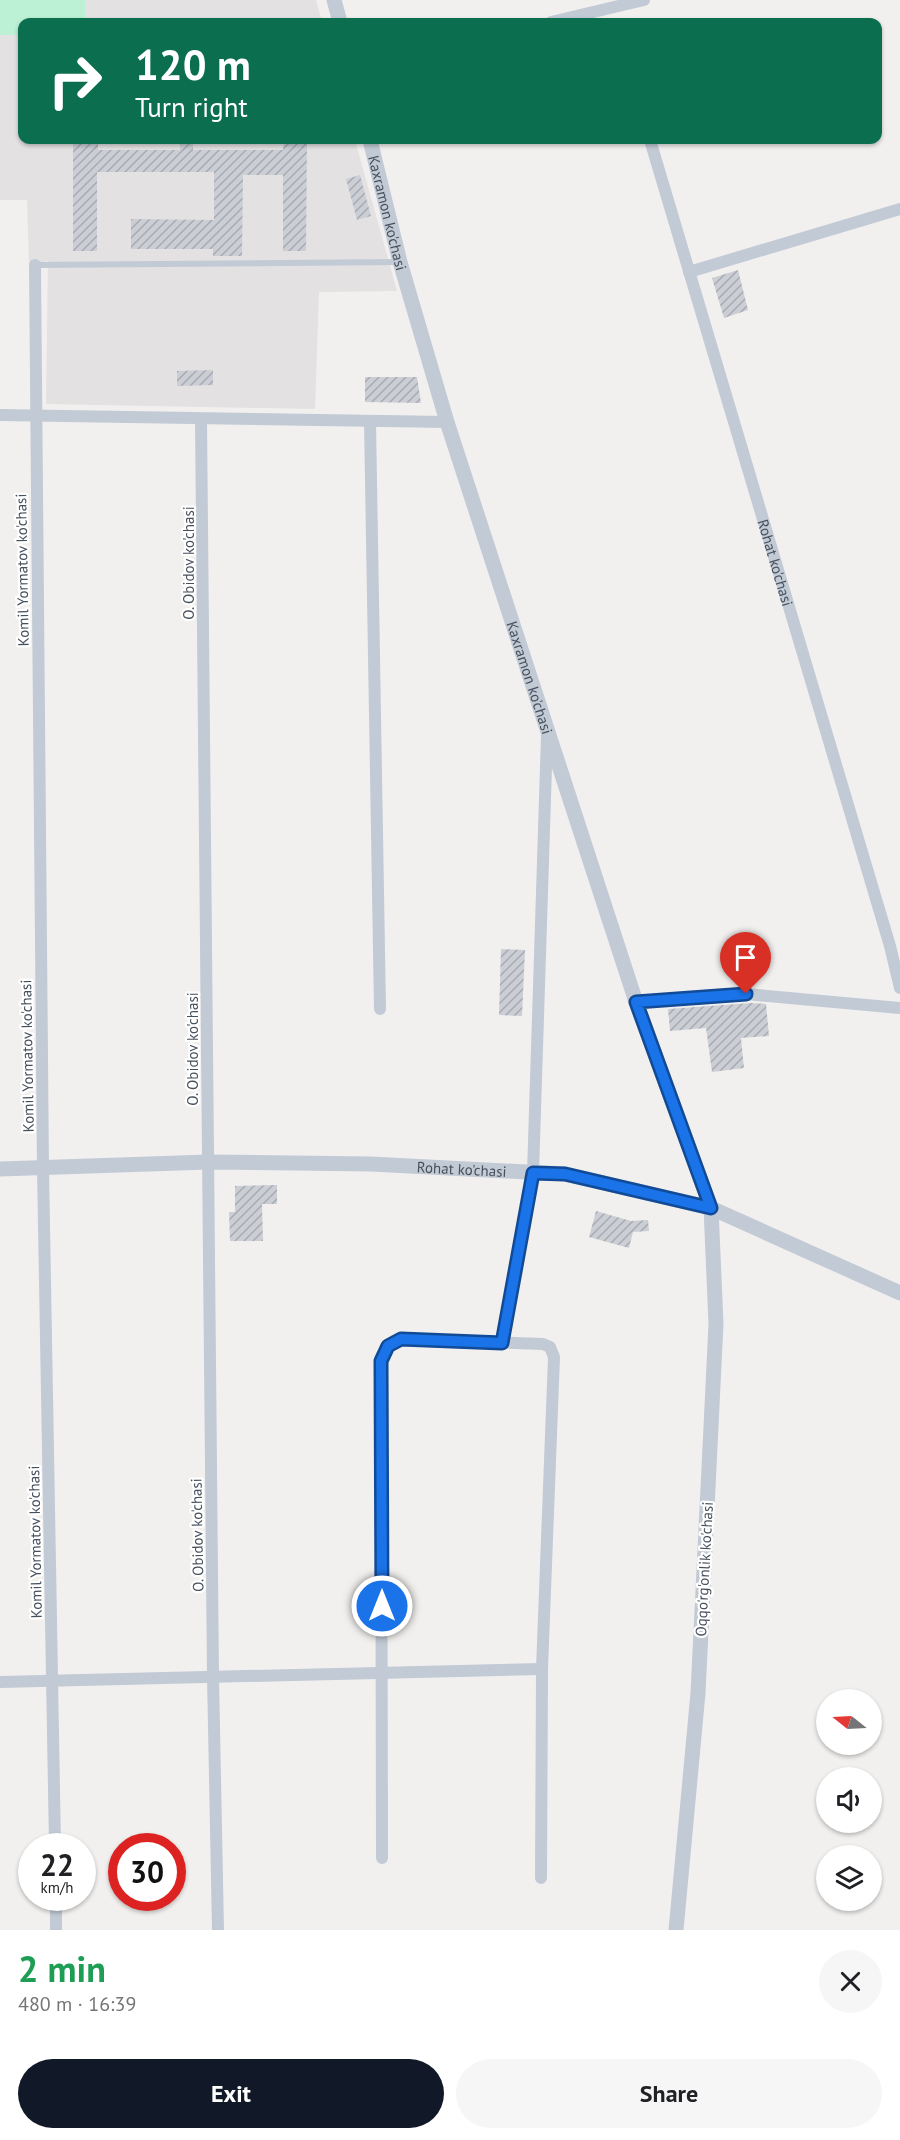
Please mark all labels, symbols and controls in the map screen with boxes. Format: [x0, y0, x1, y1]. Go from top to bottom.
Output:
text: 120 m [135, 37, 251, 92]
icon: right [36, 42, 114, 120]
text: Turn right [135, 90, 248, 124]
street label: Kaxramon ko'chasi [365, 153, 411, 273]
street label: Komil Yormatov ko'chasi [11, 494, 33, 646]
street label: O. Obidov ko'chasi [179, 506, 198, 620]
street label: Rohat ko'chasi [754, 517, 798, 608]
street label: Kaxramon ko'chasi [503, 618, 557, 736]
pin [720, 932, 771, 994]
icon: arrive [729, 941, 762, 974]
street label: Komil Yormatov ko'chasi [16, 980, 38, 1132]
street label: O. Obidov ko'chasi [183, 992, 202, 1106]
street label: Rohat ko'chasi [416, 1157, 507, 1180]
street label: Komil Yormatov ko'chasi [24, 1466, 46, 1618]
street label: O. Obidov ko'chasi [187, 1478, 207, 1592]
street label: Oqqo'rg'onlik ko'chasi [691, 1501, 717, 1637]
position arrow [350, 1574, 414, 1638]
north arrow [816, 1689, 882, 1755]
map controls [816, 1689, 882, 1911]
button: sound [816, 1767, 882, 1833]
speed limit sign: 30 [108, 1833, 186, 1911]
text: 22 [40, 1845, 74, 1884]
button: layers [816, 1845, 882, 1911]
text: km/h [41, 1878, 73, 1897]
text: 2 min [18, 1945, 106, 1992]
button: close [819, 1950, 882, 2013]
text: 480 m · 16:39 [18, 1991, 136, 2017]
button: Exit [18, 2059, 444, 2128]
button: Share [456, 2059, 882, 2128]

